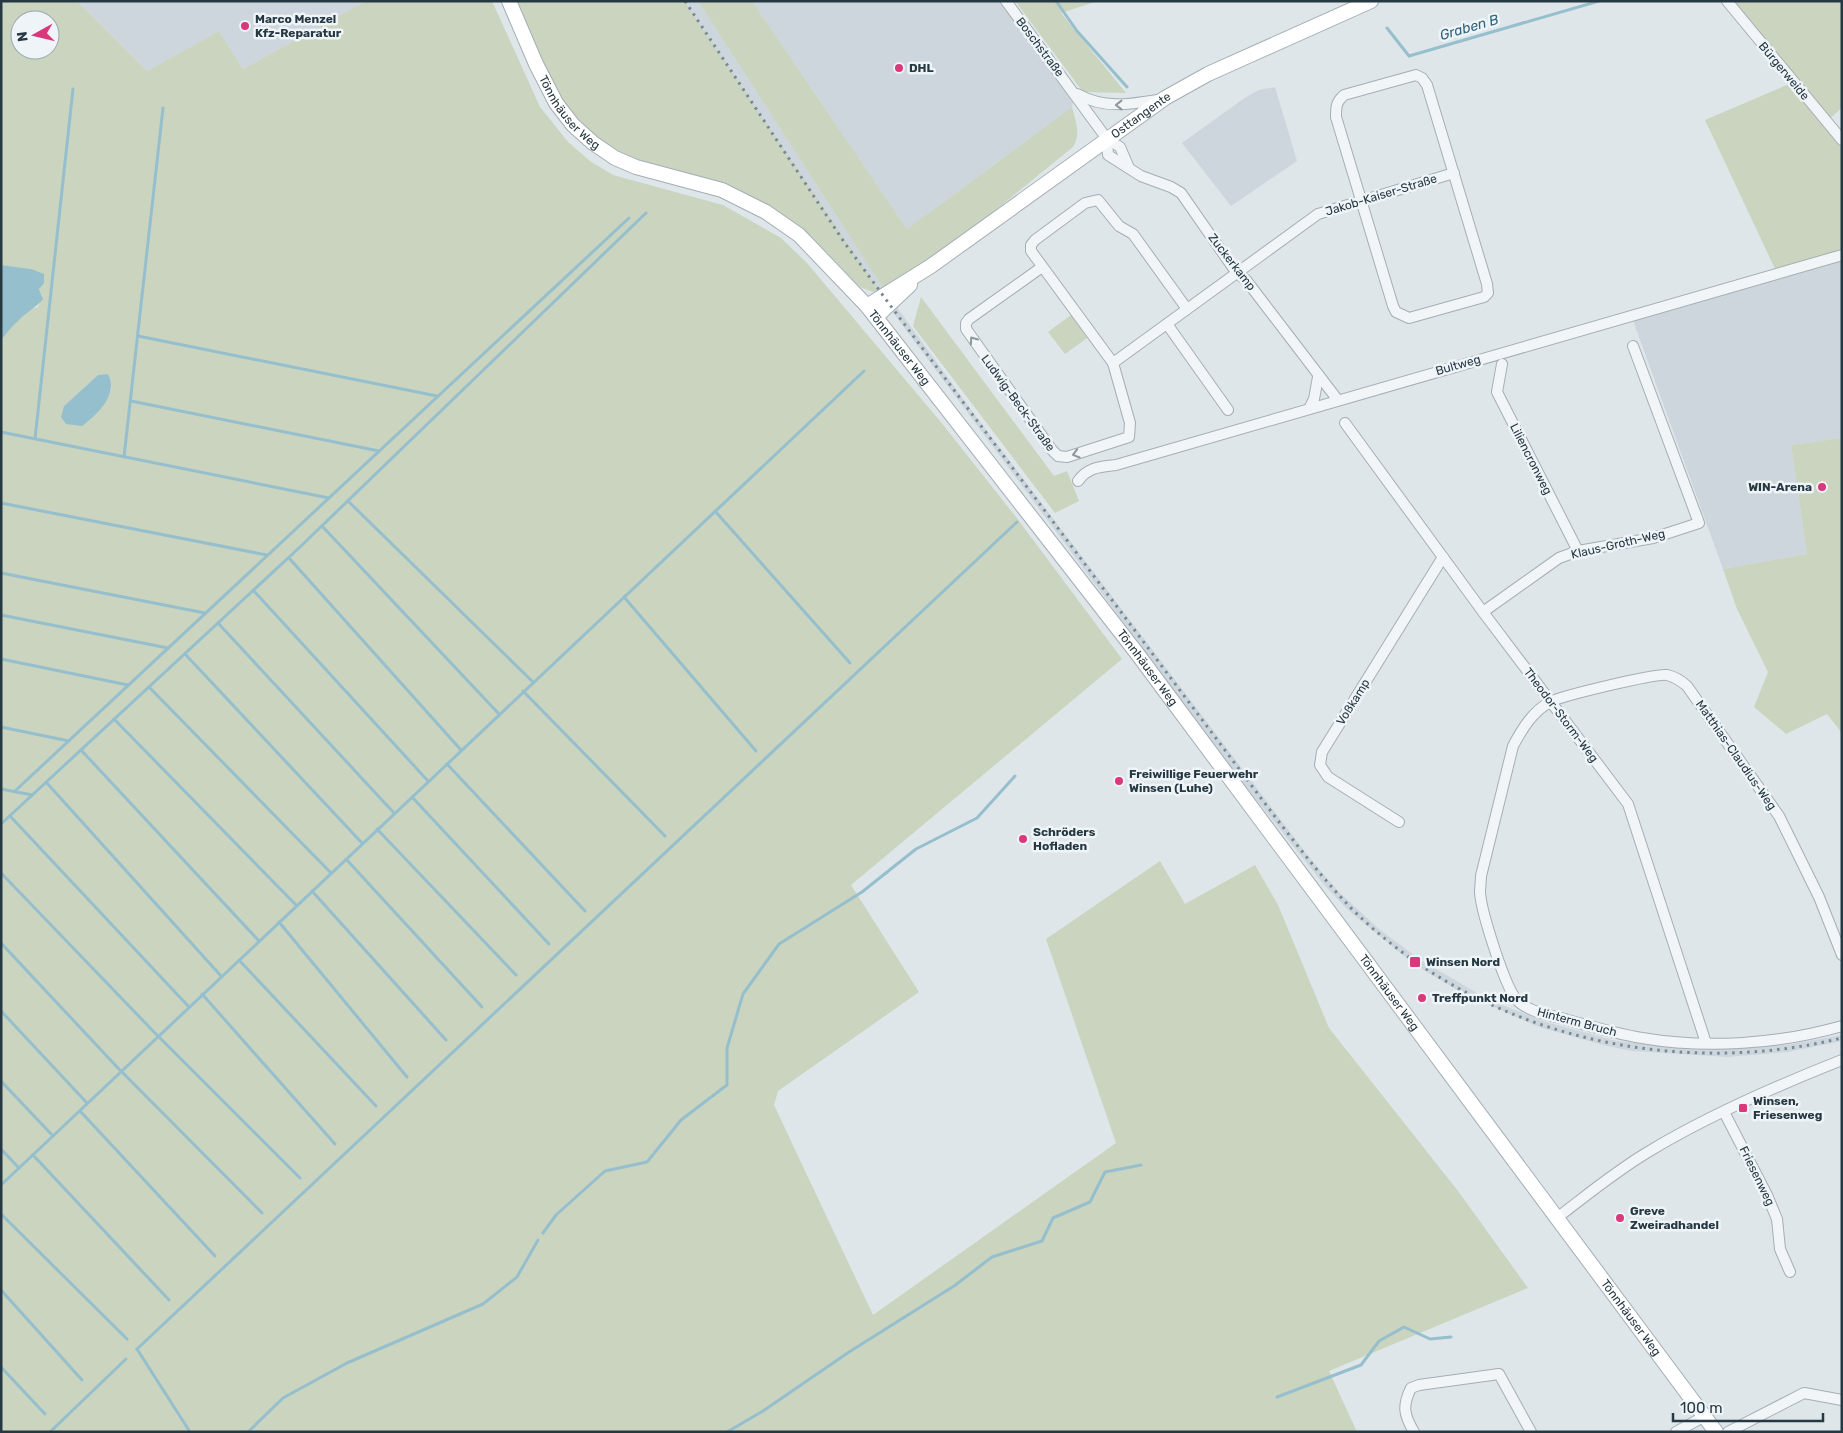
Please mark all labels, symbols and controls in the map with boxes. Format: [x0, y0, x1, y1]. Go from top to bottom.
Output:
north arrow [10, 10, 60, 60]
water label: Graben B [1438, 11, 1501, 44]
place label: Marco Menzel Kfz-Reparatur [255, 12, 342, 40]
street label: Boschstraße [1013, 15, 1067, 80]
marker: Marco Menzel Kfz-Reparatur [239, 20, 251, 32]
text: N [14, 31, 32, 43]
street label: Bürgerweide [1756, 39, 1812, 103]
place label: DHL [909, 61, 934, 75]
marker: DHL [893, 62, 905, 74]
street label: Tönnhäuser Weg [536, 73, 603, 153]
street label: Osttangente [1108, 89, 1173, 141]
one-way arrow [1114, 100, 1122, 110]
street label: Jakob-Kaiser-Straße [1323, 171, 1439, 219]
street label: Zuckerkamp [1205, 231, 1259, 293]
street label: Tönnhäuser Weg [866, 307, 933, 388]
one-way arrow [970, 337, 979, 346]
street label: Ludwig-Beck-Straße [978, 352, 1058, 454]
street label: Bultweg [1434, 352, 1482, 378]
street label: Liliencronweg [1507, 421, 1555, 497]
one-way arrow [1073, 448, 1081, 458]
place label: WIN-Arena [1748, 480, 1812, 494]
marker: WIN-Arena [1816, 481, 1828, 493]
street label: Klaus-Groth-Weg [1570, 526, 1666, 562]
street label: Tönnhäuser Weg [1114, 627, 1181, 709]
street label: Theodor-Storm-Weg [1521, 665, 1601, 765]
street label: Voßkamp [1333, 676, 1373, 728]
street label: Matthias-Claudius-Weg [1693, 697, 1779, 813]
place label: Freiwillige Feuerwehr Winsen (Luhe) [1129, 767, 1259, 795]
marker: Freiwillige Feuerwehr Winsen (Luhe) [1113, 775, 1125, 787]
place label: Schröders Hofladen [1033, 825, 1096, 853]
marker: Schröders Hofladen [1017, 833, 1029, 845]
street label: Tönnhäuser Weg [1356, 952, 1422, 1034]
marker: Winsen Nord [1408, 955, 1422, 969]
place label: Winsen Nord [1426, 955, 1500, 969]
place label: Treffpunkt Nord [1432, 991, 1528, 1005]
marker: Treffpunkt Nord [1416, 992, 1428, 1004]
street label: Hinterm Bruch [1536, 1005, 1618, 1039]
place label: Winsen, Friesenweg [1753, 1094, 1822, 1122]
marker: Winsen, Friesenweg [1737, 1102, 1749, 1114]
street label: Friesenweg [1737, 1144, 1777, 1208]
place label: Greve Zweiradhandel [1630, 1204, 1719, 1232]
marker: Greve Zweiradhandel [1614, 1212, 1626, 1224]
street label: Tönnhäuser Weg [1598, 1277, 1664, 1359]
scale bar [1673, 1390, 1823, 1422]
text: 100 m [1680, 1399, 1722, 1417]

